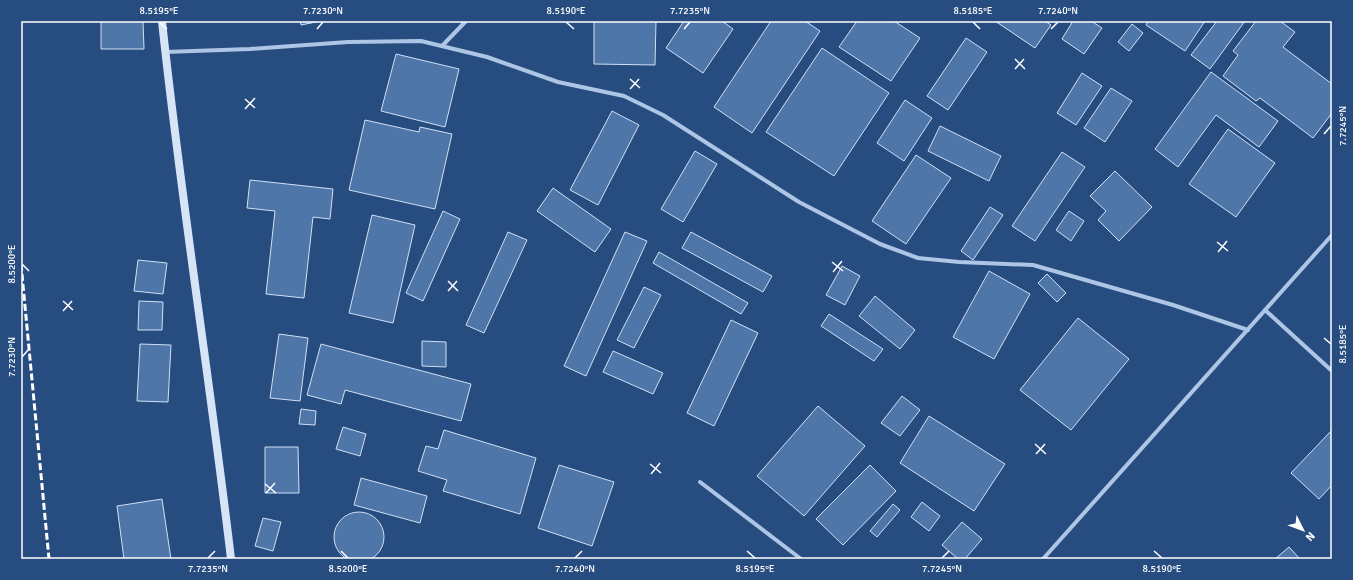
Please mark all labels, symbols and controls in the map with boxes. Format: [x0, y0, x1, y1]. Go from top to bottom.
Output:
text: 8.5195°E [140, 5, 179, 17]
text: 7.7230°N [303, 5, 343, 17]
text: 8.5190°E [547, 5, 586, 17]
text: 7.7235°N [670, 5, 710, 17]
text: 8.5185°E [954, 5, 993, 17]
text: 7.7240°N [1038, 5, 1078, 17]
text: 7.7245°N [1337, 106, 1349, 146]
text: 8.5200°E [6, 244, 18, 284]
text: 8.5185°E [1337, 324, 1349, 364]
text: 7.7230°N [6, 337, 18, 377]
north arrow [1283, 510, 1323, 550]
text: N [1303, 529, 1317, 544]
text: 7.7235°N [188, 563, 228, 575]
text: 8.5200°E [329, 563, 368, 575]
text: 7.7240°N [555, 563, 595, 575]
text: 8.5195°E [736, 563, 775, 575]
text: 7.7245°N [922, 563, 962, 575]
text: 8.5190°E [1143, 563, 1182, 575]

